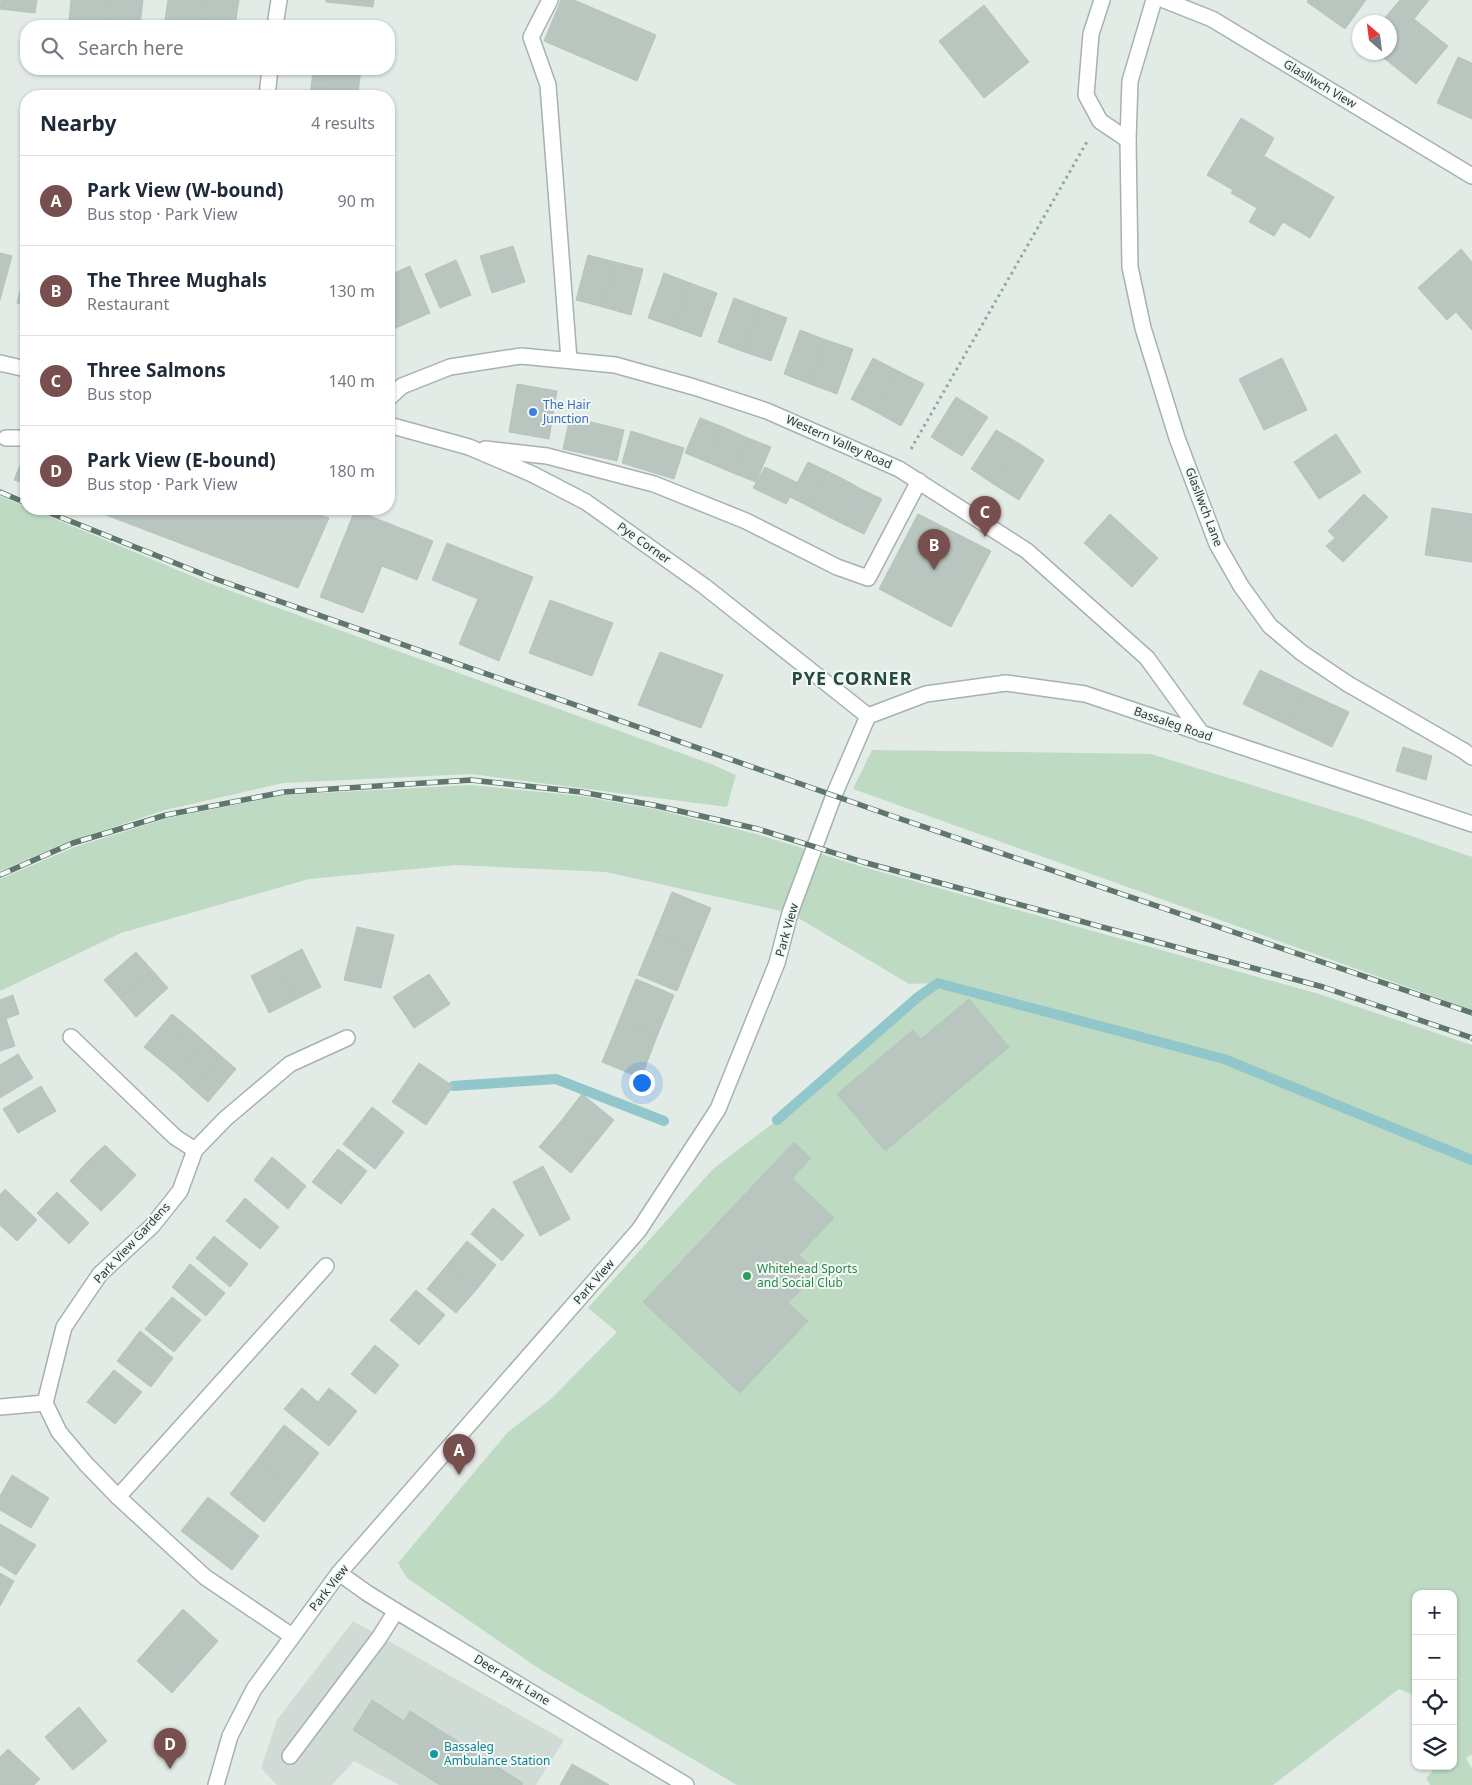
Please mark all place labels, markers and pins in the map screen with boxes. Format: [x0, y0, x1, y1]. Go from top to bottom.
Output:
place label: The Hair Junction [542, 396, 591, 427]
marker: The Hair Junction [527, 406, 539, 418]
pin: C [969, 496, 1001, 537]
pin: B [918, 529, 950, 570]
place label: Whitehead Sports and Social Club [757, 1260, 858, 1291]
marker: Whitehead Sports and Social Club [741, 1270, 753, 1282]
pin: A [443, 1434, 475, 1475]
pin: D [154, 1728, 186, 1769]
place label: Bassaleg Ambulance Station [444, 1738, 550, 1769]
marker: Bassaleg Ambulance Station [428, 1748, 440, 1760]

